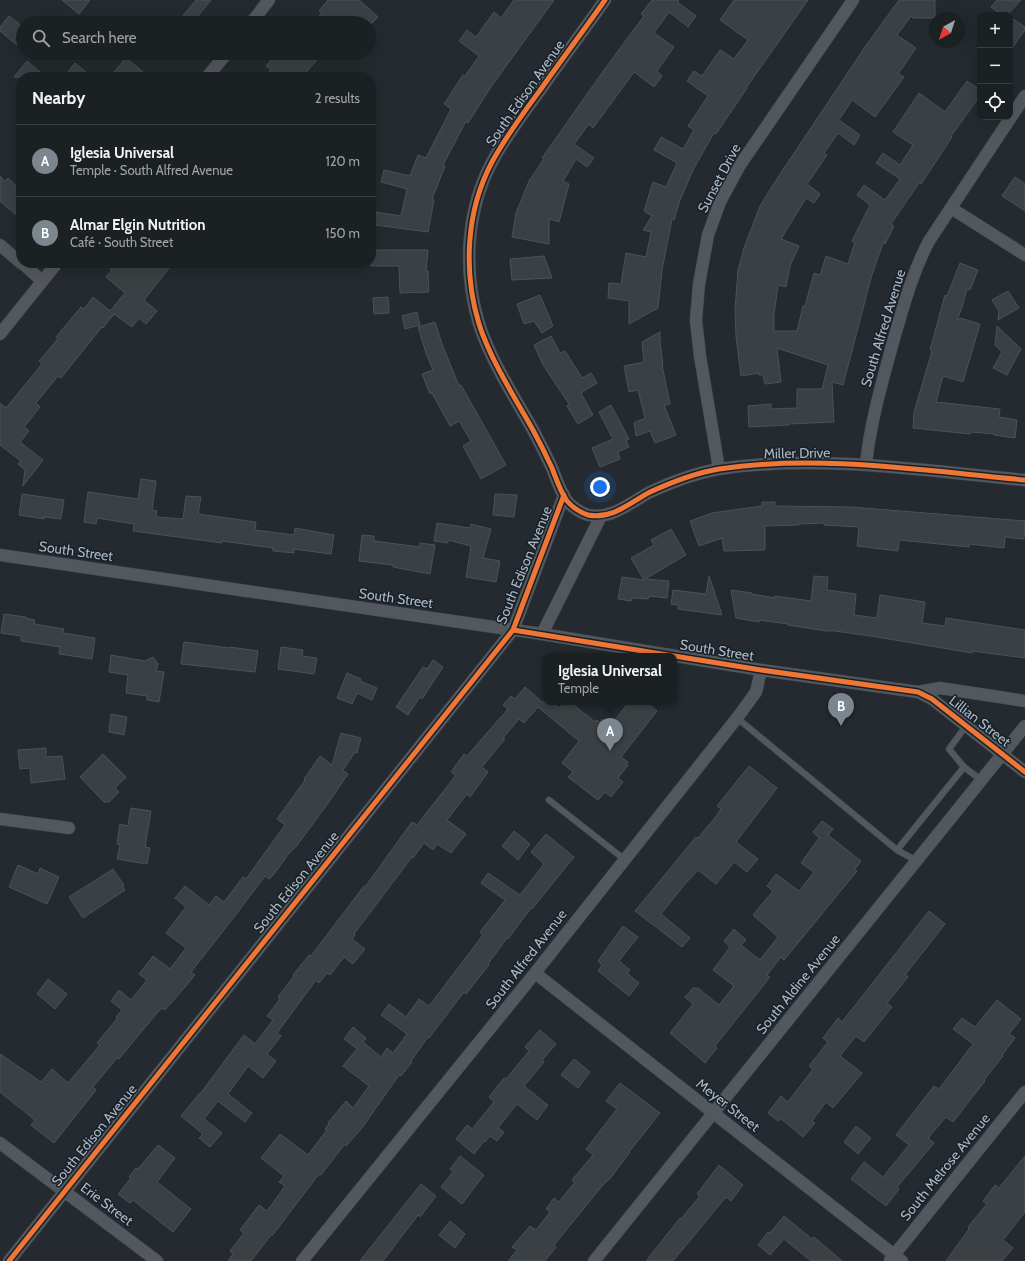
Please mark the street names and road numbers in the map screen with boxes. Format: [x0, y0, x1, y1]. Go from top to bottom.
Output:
street label: South Edison Avenue [482, 36, 568, 150]
street label: Sunset Drive [693, 140, 745, 216]
street label: South Alfred Avenue [857, 267, 909, 389]
street label: Miller Drive [763, 443, 831, 463]
street label: South Edison Avenue [492, 503, 556, 627]
street label: South Street [38, 537, 114, 565]
street label: South Street [358, 584, 434, 612]
street label: South Street [679, 635, 756, 665]
street label: Lillian Street [946, 691, 1015, 751]
street label: South Edison Avenue [249, 827, 343, 937]
street label: South Alfred Avenue [481, 905, 571, 1013]
street label: South Aldine Avenue [752, 930, 844, 1038]
street label: Meyer Street [693, 1075, 764, 1136]
street label: South Edison Avenue [47, 1080, 141, 1190]
street label: South Melrose Avenue [896, 1110, 994, 1224]
street label: Erie Street [77, 1178, 137, 1230]

